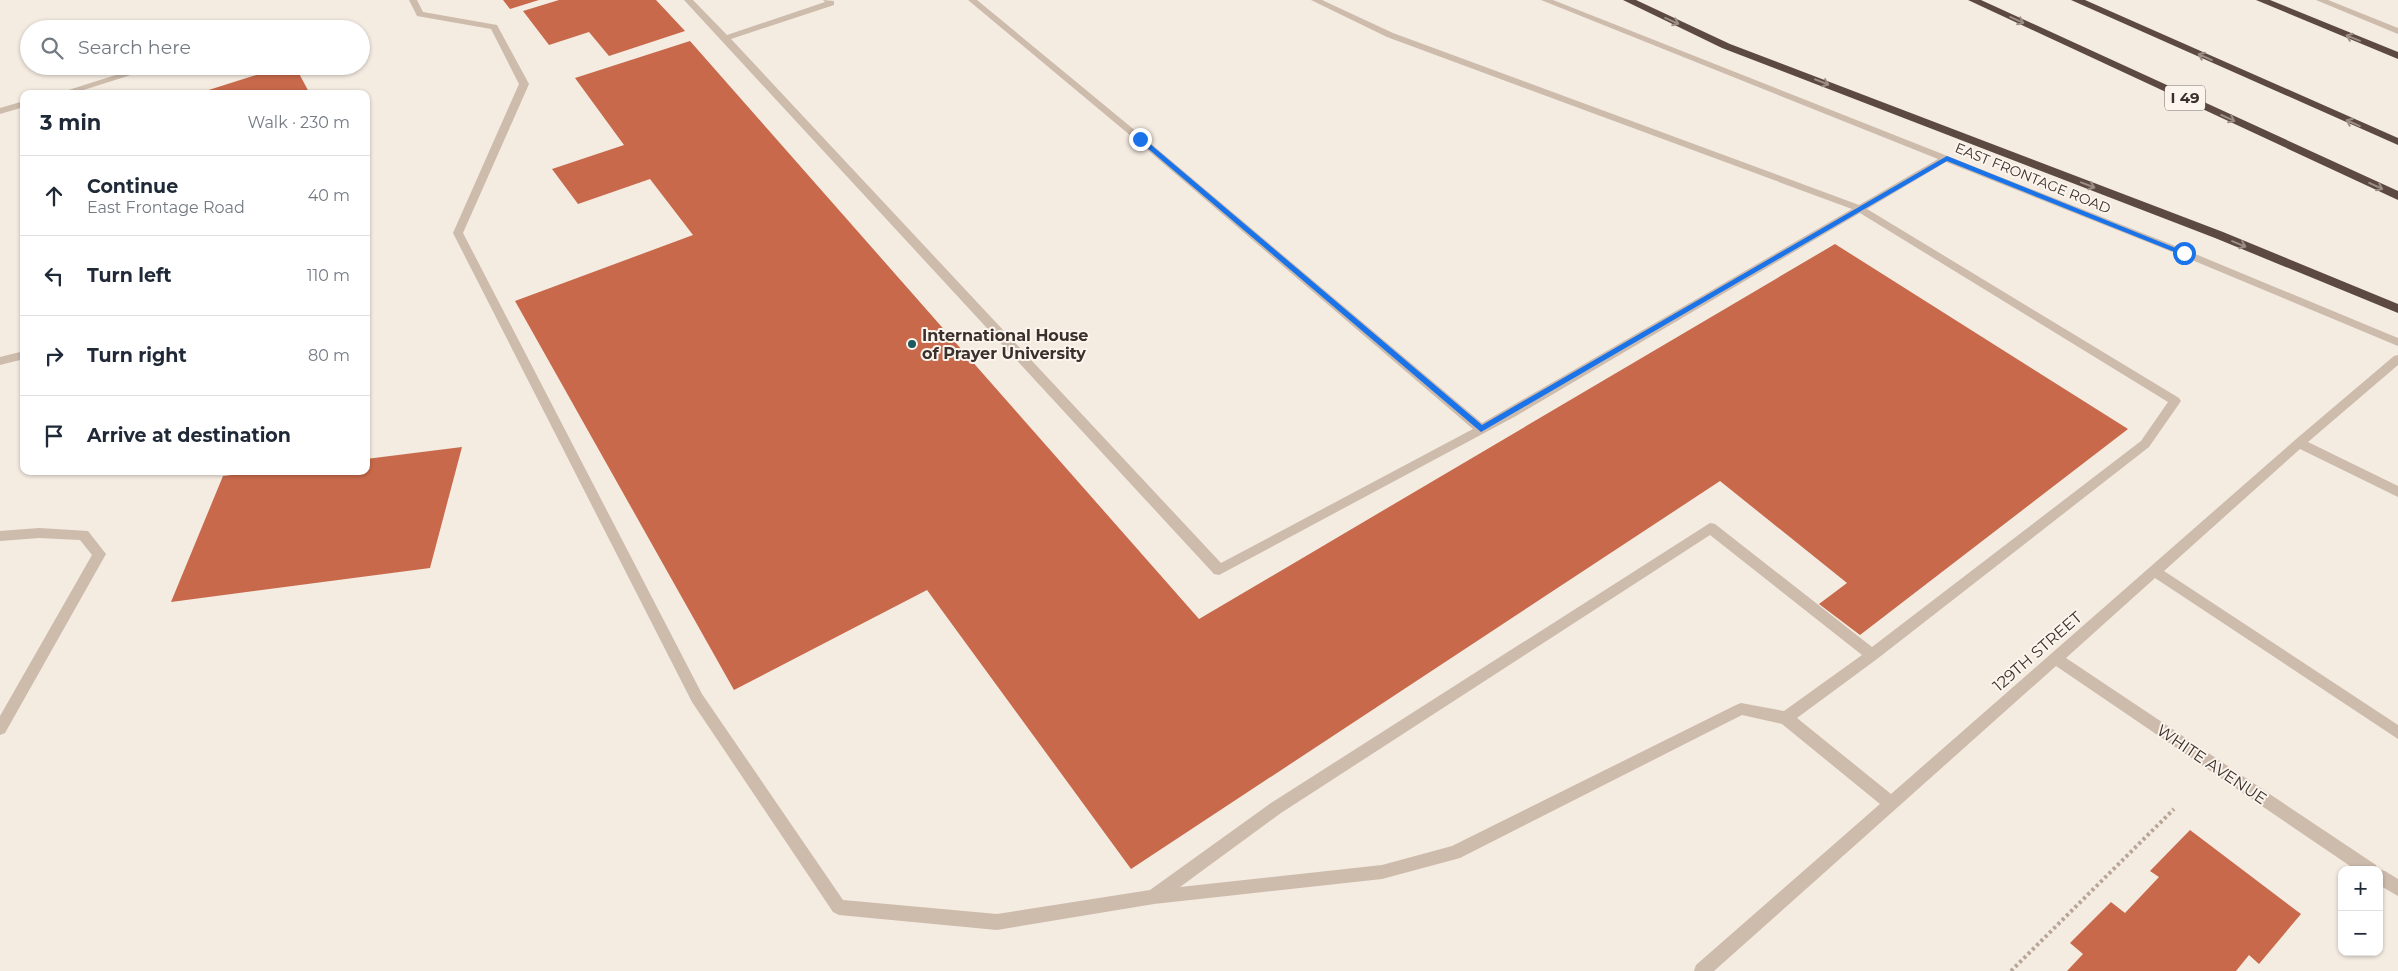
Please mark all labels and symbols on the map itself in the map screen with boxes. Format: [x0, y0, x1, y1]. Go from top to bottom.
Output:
one-way arrow [2009, 16, 2024, 26]
one-way arrow [1664, 17, 1679, 26]
one-way arrow [2346, 33, 2361, 42]
one-way arrow [2198, 52, 2213, 61]
one-way arrow [1814, 78, 1829, 88]
road number: I 49 [2165, 86, 2205, 110]
one-way arrow [2220, 114, 2235, 123]
one-way arrow [2346, 117, 2361, 127]
route end [1129, 128, 1152, 151]
street label: EAST FRONTAGE ROAD [1953, 139, 2113, 217]
one-way arrow [2080, 181, 2095, 190]
one-way arrow [2368, 182, 2383, 191]
one-way arrow [2231, 240, 2247, 249]
route start [2173, 242, 2196, 265]
place label: International House of Prayer University [922, 326, 1088, 363]
marker: International House of Prayer University [906, 338, 918, 350]
street label: 129TH STREET [1989, 607, 2086, 695]
street label: WHITE AVENUE [2153, 721, 2270, 808]

